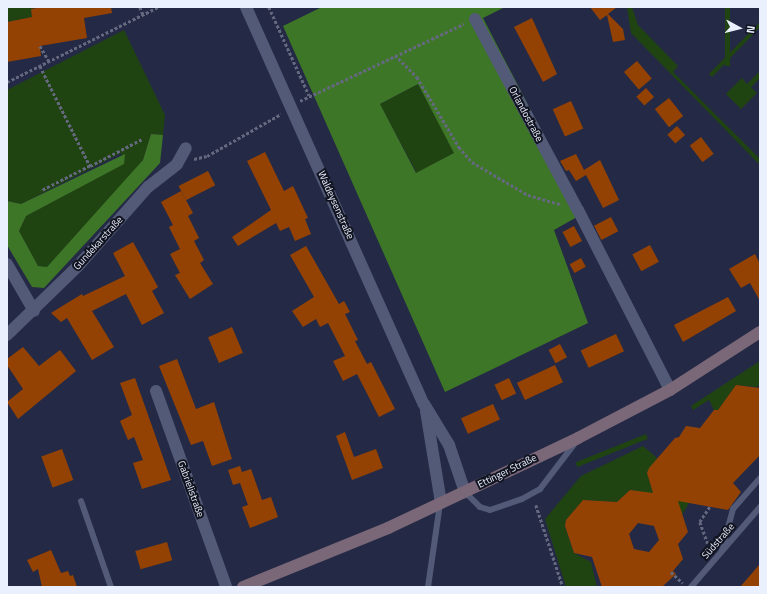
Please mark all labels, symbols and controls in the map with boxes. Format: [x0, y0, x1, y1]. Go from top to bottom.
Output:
north arrow [719, 8, 759, 48]
text: N [743, 25, 759, 34]
street label: Orlandostraße [506, 84, 546, 144]
street label: Waldeysenstraße [316, 169, 356, 241]
street label: Gundekarstraße [71, 214, 125, 272]
street label: Ettinger Straße [476, 452, 538, 490]
street label: Gabrielistraße [175, 459, 207, 519]
street label: Südstraße [699, 521, 737, 561]

